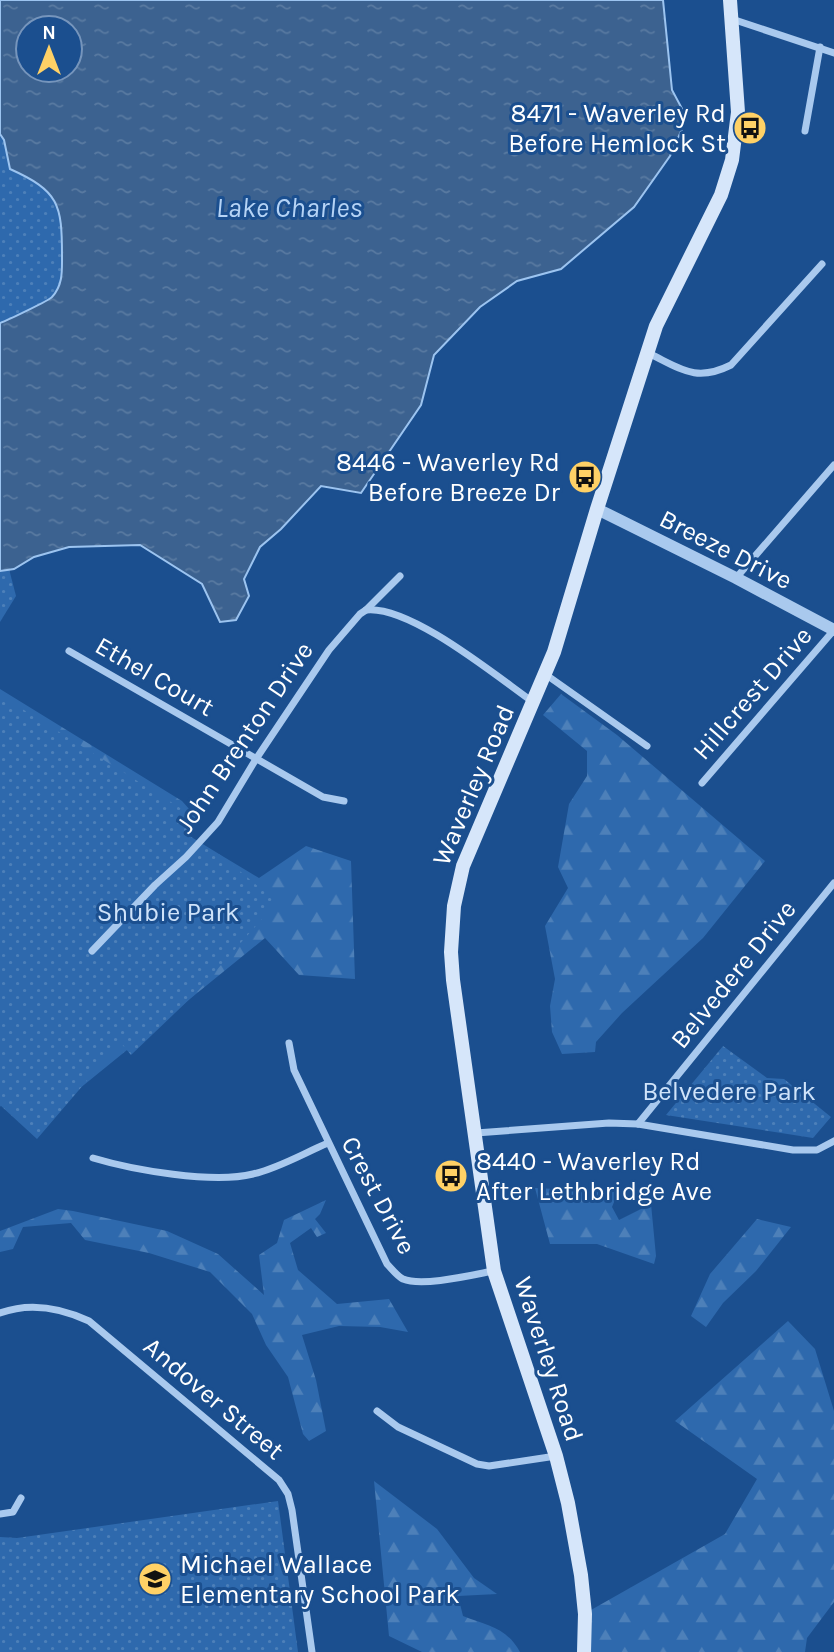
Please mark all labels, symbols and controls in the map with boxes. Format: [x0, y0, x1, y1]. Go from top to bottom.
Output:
north arrow [14, 14, 84, 84]
text: N [42, 22, 56, 44]
place label: 8471 - Waverley Rd Before Hemlock St [508, 98, 726, 159]
bus stop icon: 8471 - Waverley Rd Before Hemlock St [731, 109, 769, 147]
water label: Lake Charles [216, 191, 362, 224]
place label: 8446 - Waverley Rd Before Breeze Dr [336, 447, 561, 508]
bus stop icon: 8446 - Waverley Rd Before Breeze Dr [566, 458, 604, 496]
street label: Breeze Drive [654, 503, 797, 596]
street label: Hillcrest Drive [686, 620, 819, 766]
street label: Ethel Court [90, 630, 220, 723]
street label: John Brenton Drive [169, 636, 320, 839]
street label: Waverley Road [426, 700, 521, 870]
street label: Belvedere Drive [664, 894, 803, 1055]
park label: Shubie Park [97, 897, 239, 928]
park label: Belvedere Park [642, 1076, 816, 1107]
street label: Crest Drive [335, 1131, 423, 1259]
place label: 8440 - Waverley Rd After Lethbridge Ave [476, 1146, 712, 1207]
bus stop icon: 8440 - Waverley Rd After Lethbridge Ave [432, 1157, 470, 1195]
street label: Waverley Road [507, 1273, 590, 1445]
street label: Andover Street [137, 1331, 290, 1466]
place label: Michael Wallace Elementary School Park [180, 1549, 460, 1610]
school or university icon: Michael Wallace Elementary School Park [136, 1560, 174, 1598]

